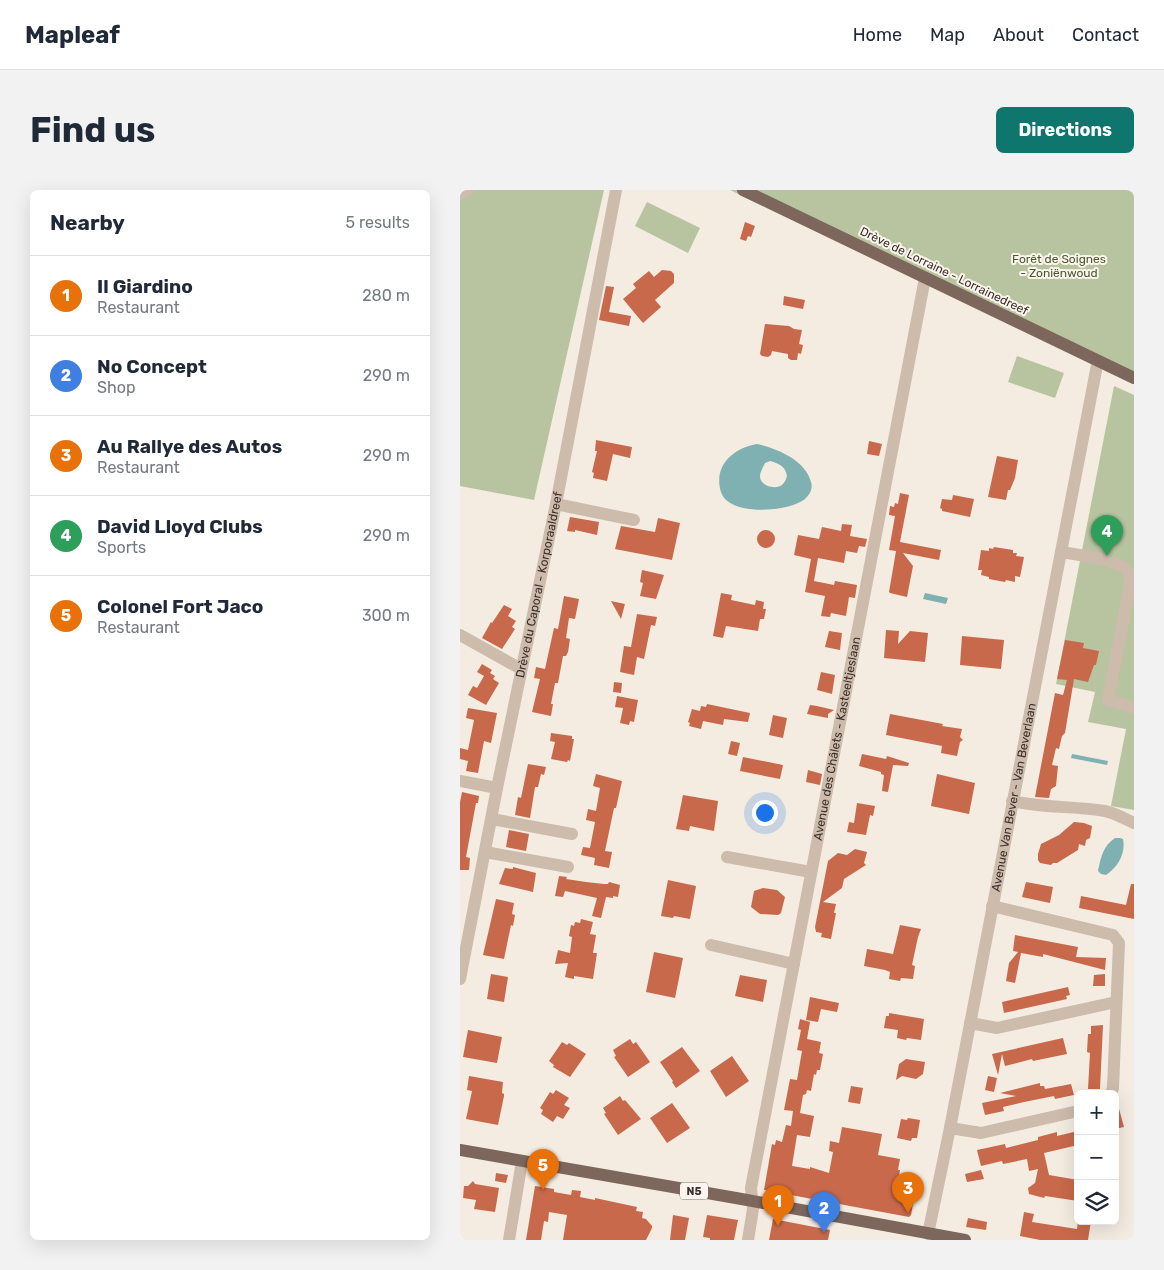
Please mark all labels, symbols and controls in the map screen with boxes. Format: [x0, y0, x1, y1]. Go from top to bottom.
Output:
text: Mapleaf [25, 21, 120, 49]
text: Home [853, 24, 902, 46]
text: Map [930, 24, 965, 46]
text: About [993, 24, 1044, 46]
text: Contact [1072, 24, 1139, 46]
button: Directions [996, 107, 1134, 153]
text: Find us [30, 109, 155, 151]
text: Nearby [50, 210, 125, 235]
text: 5 results [346, 213, 410, 232]
street label: Drève de Lorraine - Lorrainedreef [858, 224, 1031, 318]
park label: Forêt de Soignes - Zoniënwoud [1012, 252, 1106, 280]
text: Il Giardino [97, 275, 193, 298]
text: 1 [62, 286, 70, 305]
text: 280 m [362, 286, 410, 305]
text: Restaurant [97, 298, 180, 317]
text: No Concept [97, 355, 207, 378]
text: 2 [61, 366, 71, 385]
text: 290 m [363, 366, 410, 385]
text: Shop [97, 378, 135, 397]
text: Au Rallye des Autos [97, 435, 282, 458]
text: 3 [61, 446, 71, 465]
text: 290 m [363, 446, 410, 465]
text: Restaurant [97, 458, 180, 477]
street label: Drève du Caporal - Korporaaldreef [513, 490, 565, 679]
text: David Lloyd Clubs [97, 515, 263, 538]
pin: 4 [1091, 515, 1123, 556]
text: 4 [61, 526, 71, 545]
text: 290 m [363, 526, 410, 545]
text: Sports [97, 538, 146, 557]
text: Colonel Fort Jaco [97, 595, 263, 618]
text: 5 [61, 606, 71, 625]
text: 300 m [362, 606, 410, 625]
text: Restaurant [97, 618, 180, 637]
street label: Avenue des Châlets - Kasteeltjeslaan [811, 636, 863, 842]
street label: Avenue Van Bever - Van Beverlaan [989, 702, 1039, 893]
your location [752, 800, 778, 826]
map controls [1074, 1090, 1119, 1225]
button: + [1074, 1090, 1119, 1135]
button: − [1074, 1135, 1119, 1180]
pin: 5 [527, 1149, 559, 1190]
pin: 3 [892, 1172, 924, 1213]
button: layers [1074, 1180, 1119, 1225]
road number: N5 [680, 1182, 708, 1199]
pin: 1 [762, 1185, 794, 1226]
pin: 2 [808, 1192, 840, 1233]

